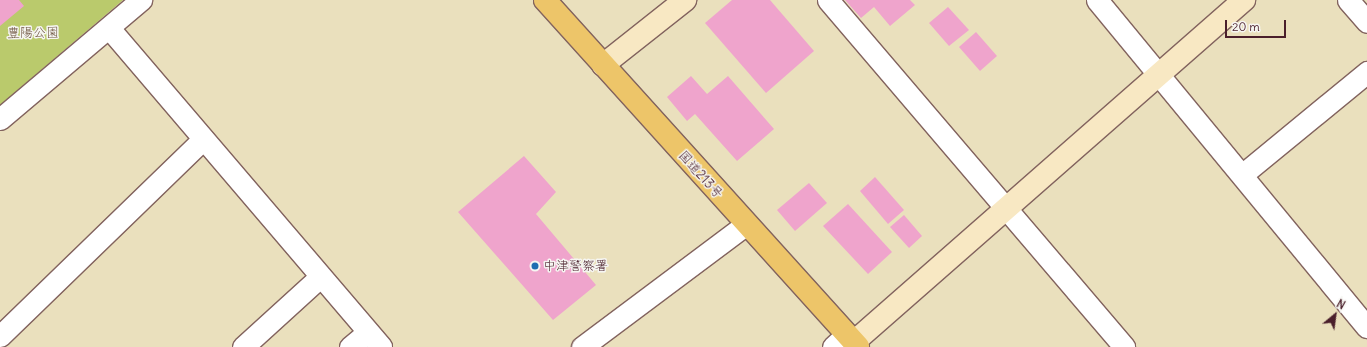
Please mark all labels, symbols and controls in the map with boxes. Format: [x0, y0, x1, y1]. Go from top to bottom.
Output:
scale bar [1227, 12, 1288, 38]
text: 20 m [1232, 19, 1260, 34]
park label: 豊陽公園 [7, 25, 59, 41]
street label: 国道213号 [675, 148, 725, 202]
place label: 中津警察署 [543, 258, 608, 274]
marker: 中津警察署 [530, 261, 540, 271]
north arrow [1315, 295, 1355, 335]
text: N [1334, 297, 1348, 312]

